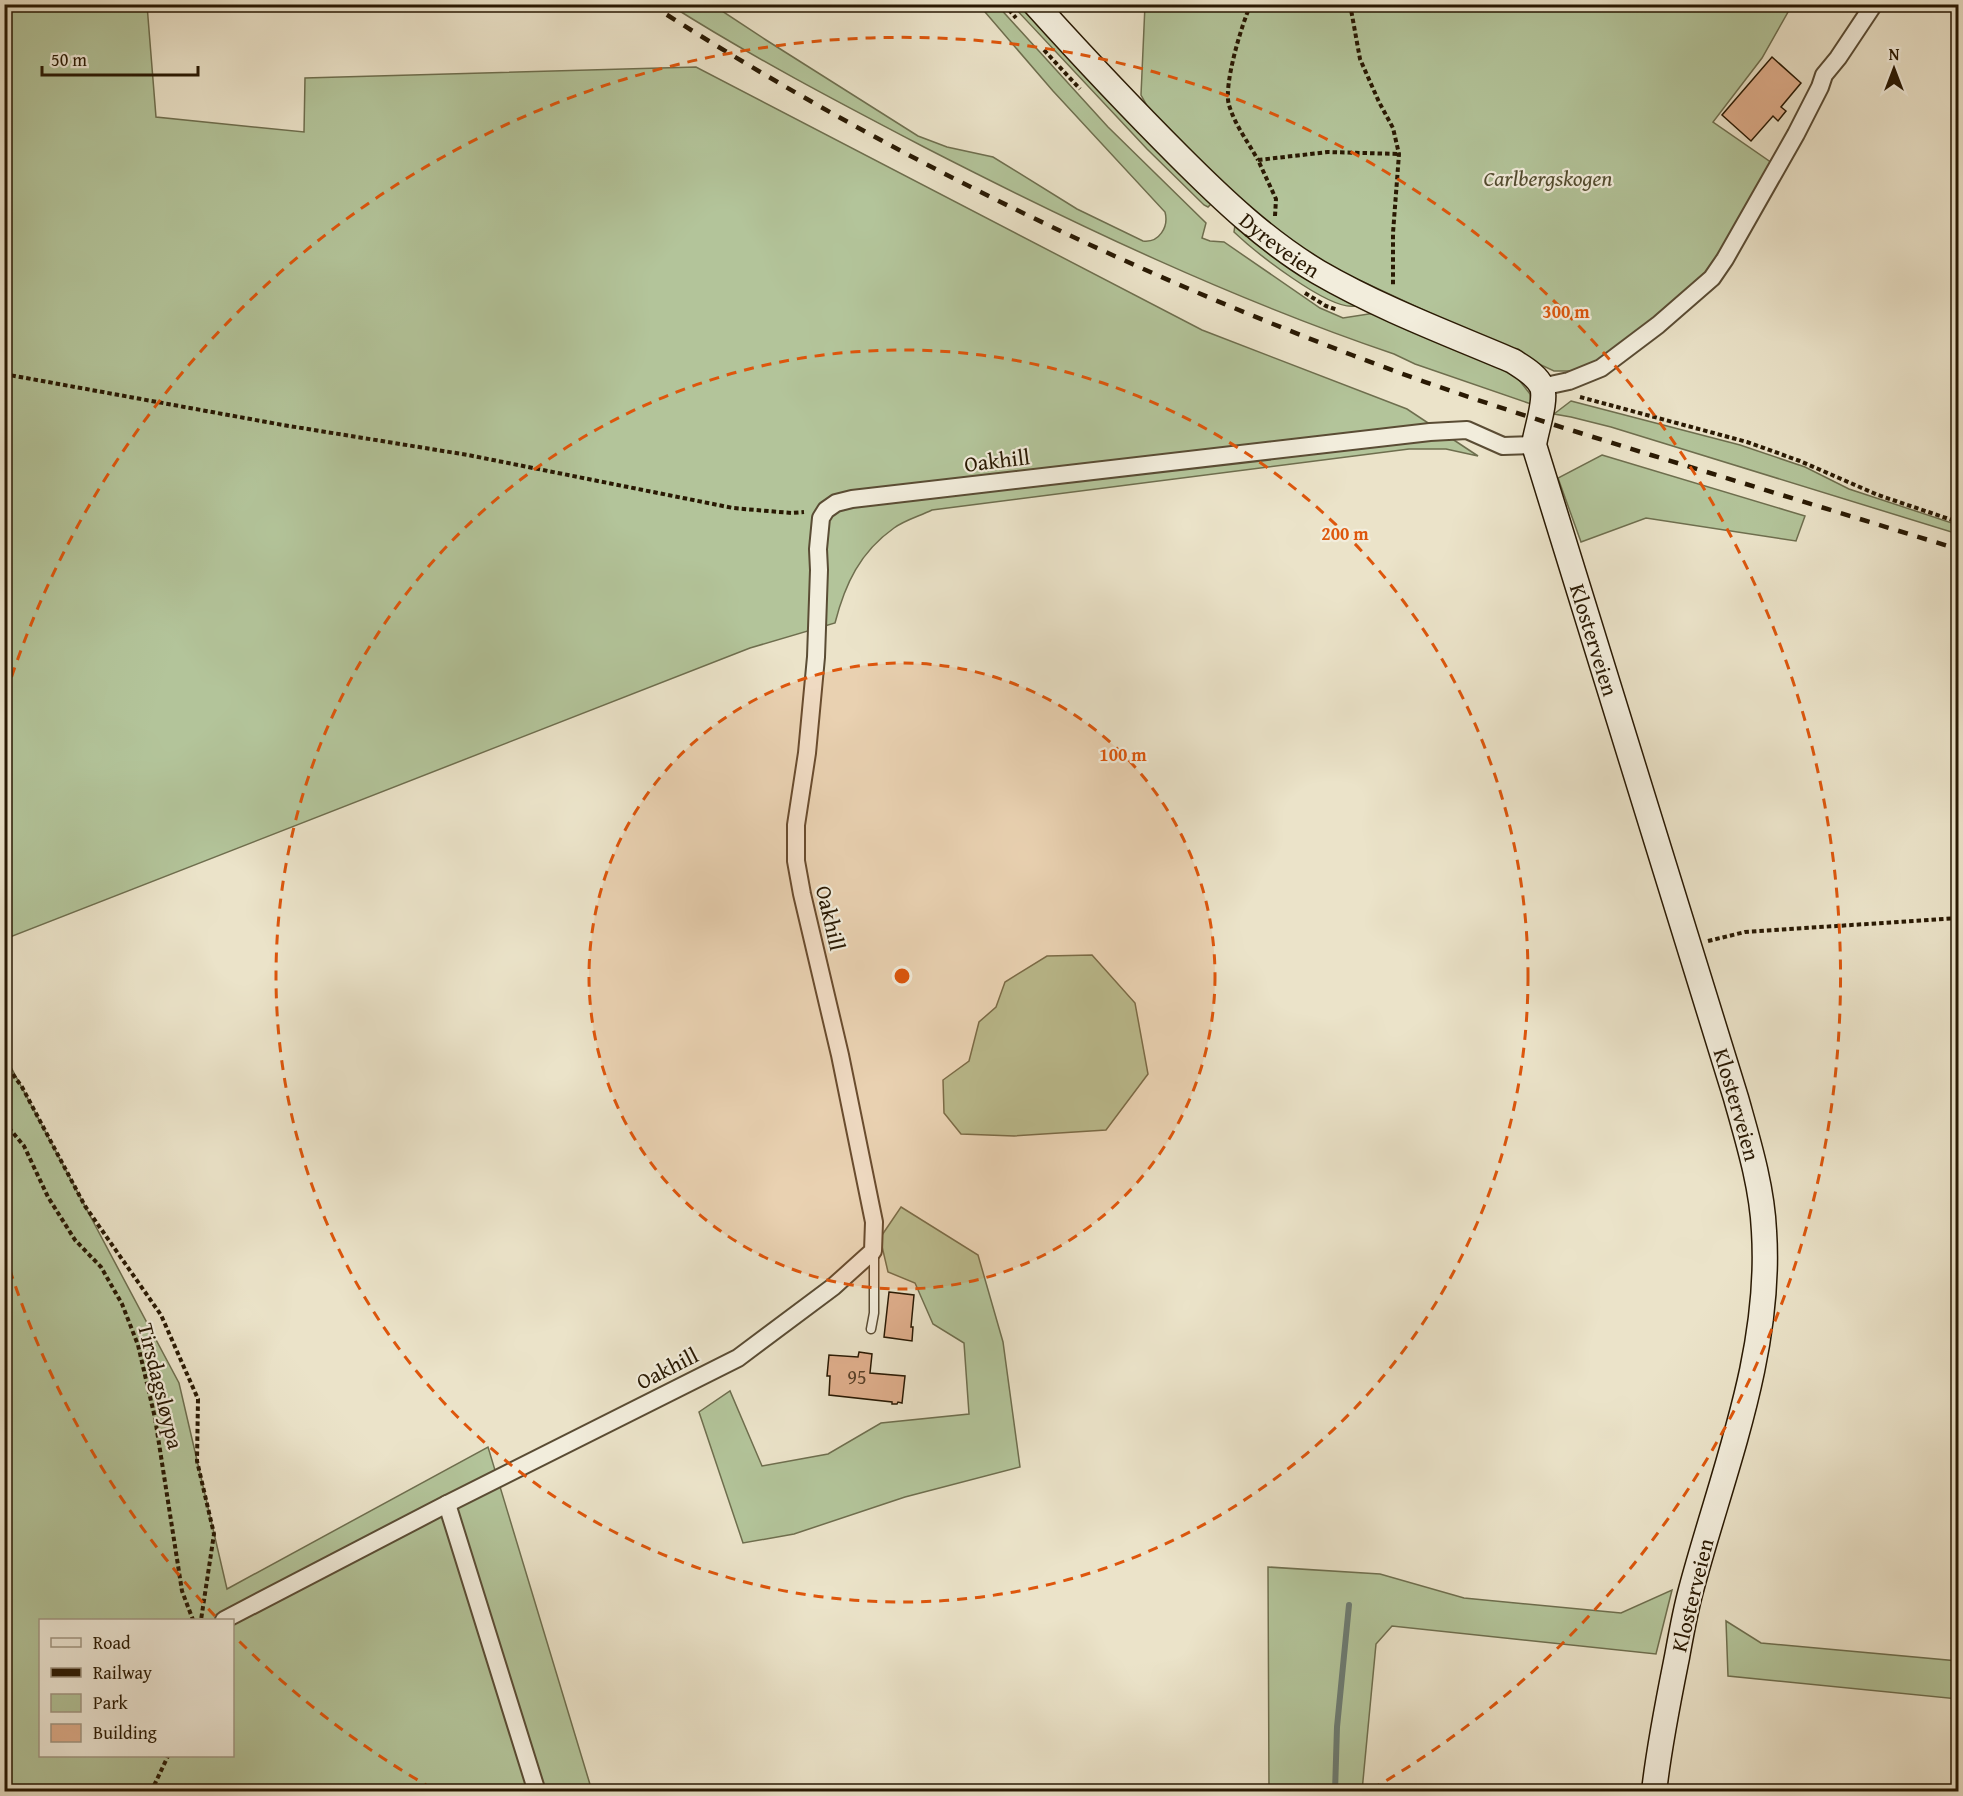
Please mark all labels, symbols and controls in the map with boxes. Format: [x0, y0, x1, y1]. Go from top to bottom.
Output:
scale bar [42, 39, 198, 77]
north arrow [1864, 39, 1924, 99]
text: N [1889, 42, 1900, 66]
text: 50 m [51, 46, 87, 73]
park label: Carlbergskogen [1484, 162, 1613, 194]
street label: Dyreveien [1233, 204, 1327, 286]
text: 300 m [1542, 298, 1590, 325]
street label: Oakhill [962, 440, 1032, 480]
text: 200 m [1321, 520, 1369, 547]
street label: Klosterveien [1562, 580, 1627, 701]
text: 100 m [1099, 741, 1147, 768]
street label: Oakhill [808, 882, 854, 954]
centre of rings [892, 966, 912, 986]
street label: Klosterveien [1705, 1044, 1769, 1165]
street label: Tirsdagsløypa [130, 1320, 192, 1453]
street label: Oakhill [630, 1339, 704, 1397]
house number: 95 [847, 1362, 867, 1391]
street label: Klosterveien [1662, 1534, 1722, 1655]
legend [39, 1619, 234, 1757]
text: Road [93, 1629, 131, 1656]
text: Railway [93, 1659, 152, 1686]
text: Park [93, 1689, 129, 1716]
text: Building [93, 1719, 157, 1746]

